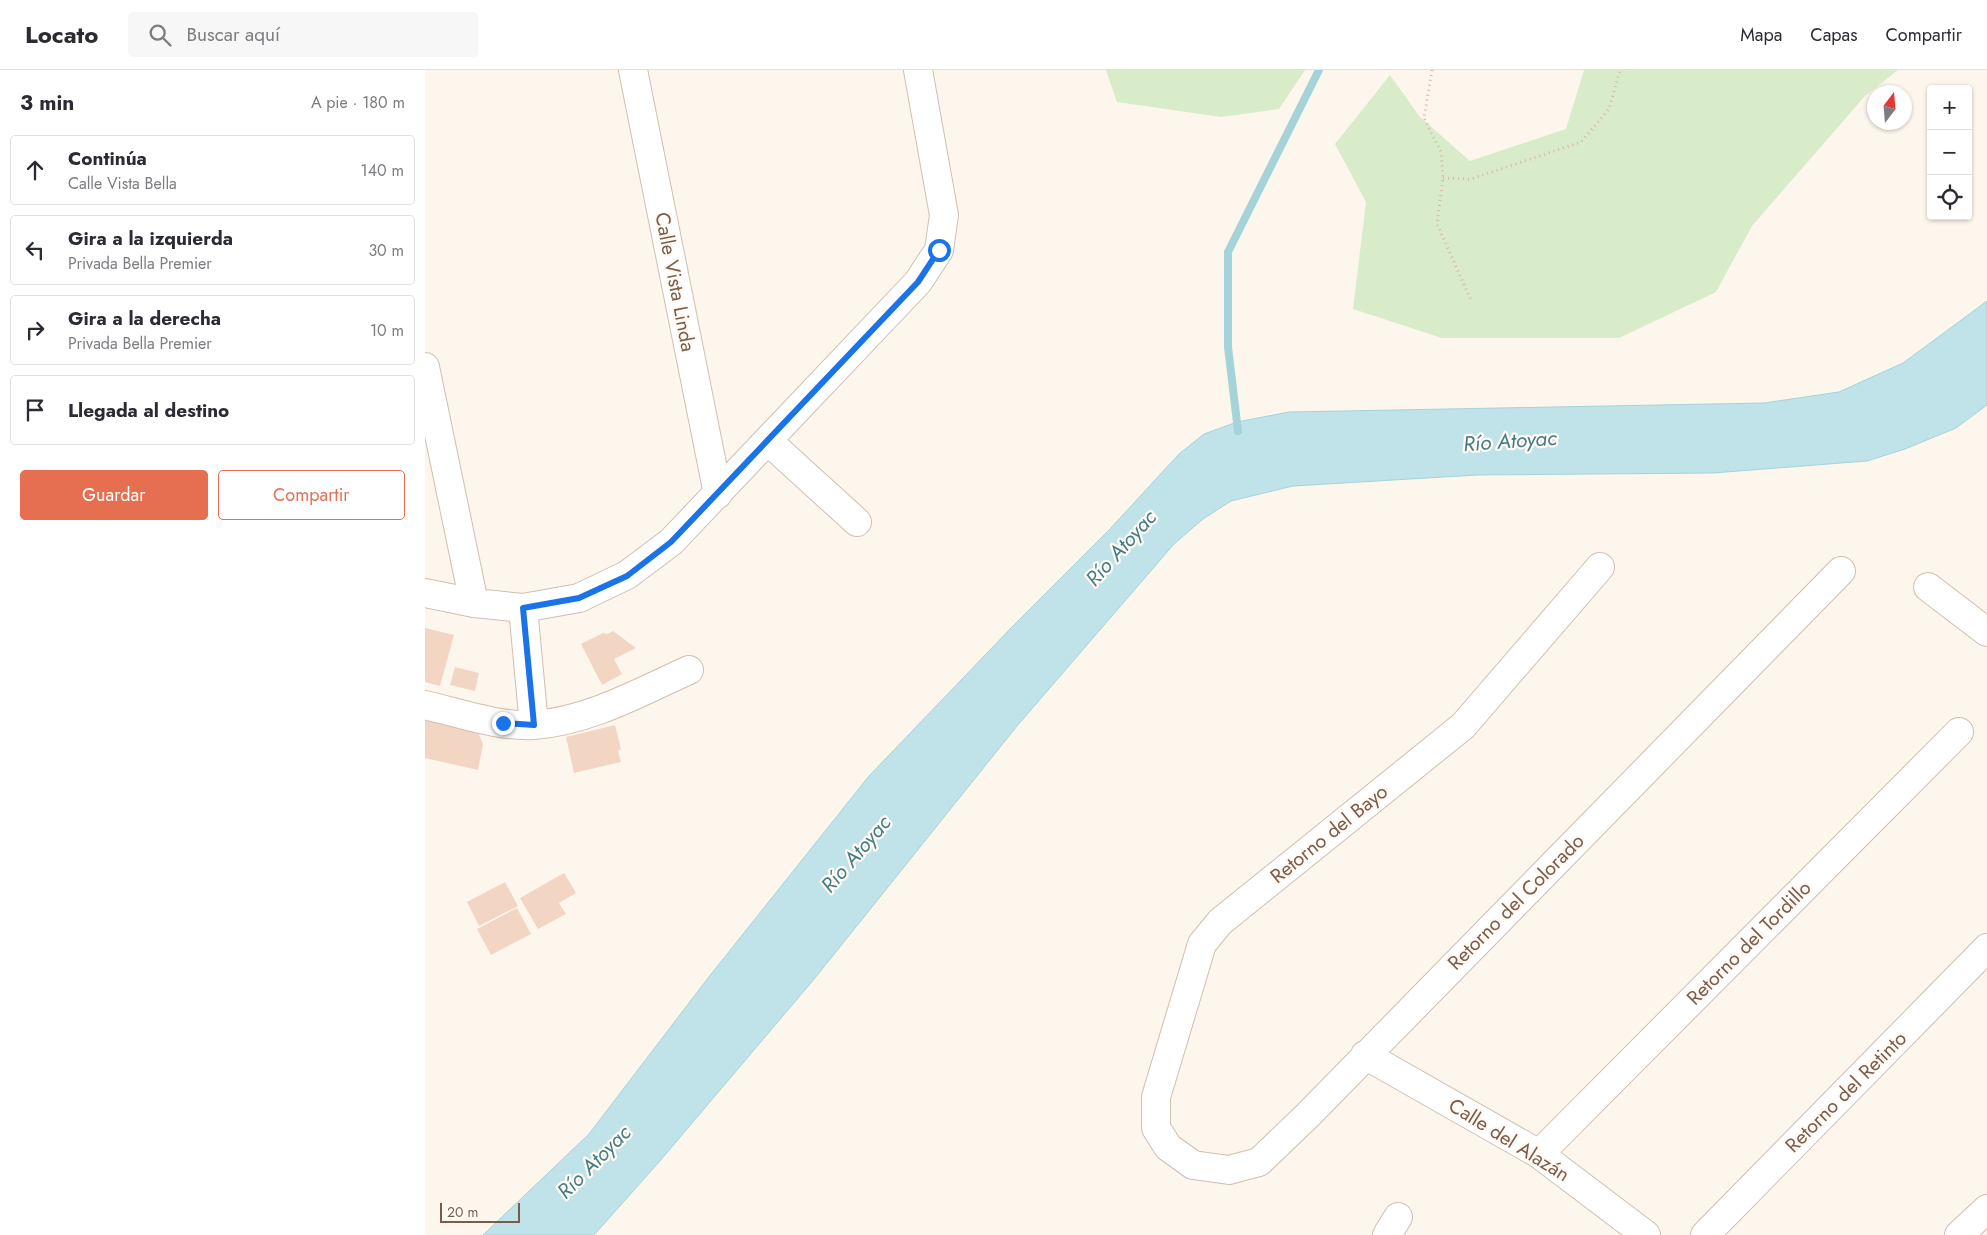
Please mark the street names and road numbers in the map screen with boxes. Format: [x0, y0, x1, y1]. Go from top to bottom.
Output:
street label: Calle Vista Linda [647, 210, 703, 354]
street label: Retorno del Bayo [1264, 777, 1394, 891]
street label: Retorno del Colorado [1441, 827, 1591, 977]
street label: Retorno del Tordillo [1680, 874, 1818, 1012]
street label: Retorno del Retinto [1779, 1025, 1913, 1159]
street label: Calle del Alazán [1443, 1091, 1575, 1189]

